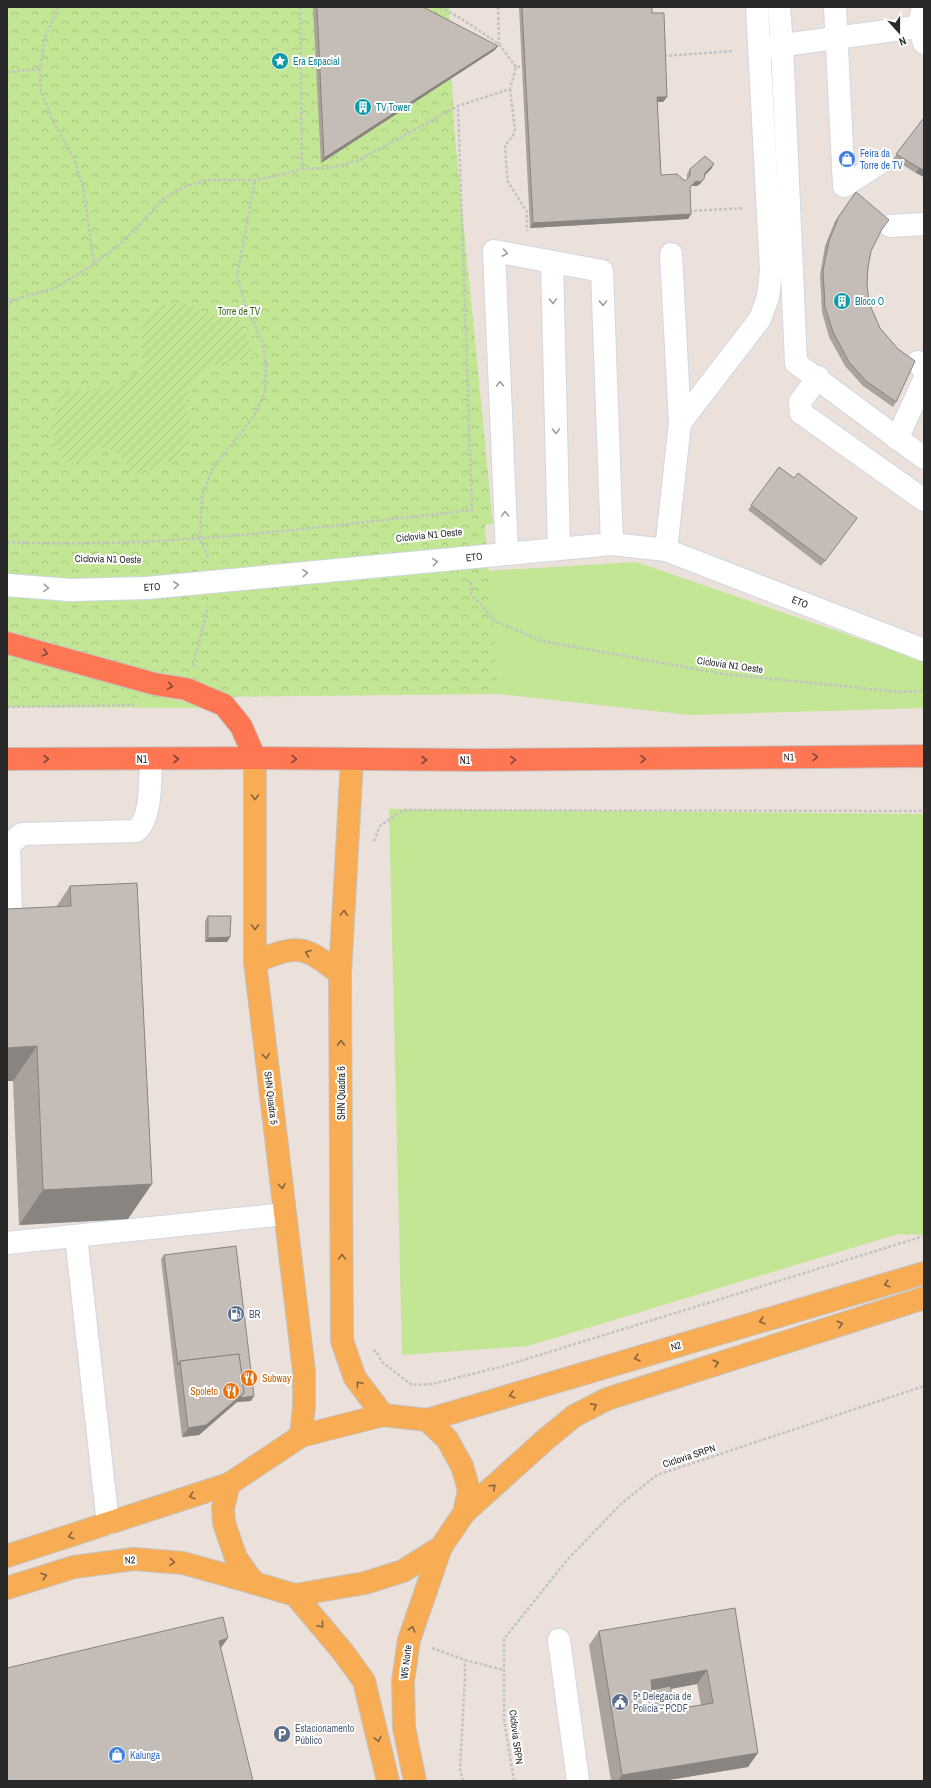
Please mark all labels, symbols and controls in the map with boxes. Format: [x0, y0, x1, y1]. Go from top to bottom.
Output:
north arrow [879, 12, 919, 52]
text: N [897, 34, 908, 49]
place icon: Era Espacial [270, 51, 290, 71]
place label: Era Espacial [293, 55, 340, 68]
building icon: TV Tower [353, 97, 373, 117]
place label: TV Tower [376, 101, 411, 114]
place label: Feira da Torre de TV [860, 147, 903, 172]
shop icon: Feira da Torre de TV [837, 149, 857, 169]
one-way arrow [502, 249, 508, 257]
building icon: Bloco O [832, 291, 852, 311]
place label: Bloco O [855, 295, 884, 308]
one-way arrow [549, 298, 557, 304]
one-way arrow [599, 300, 607, 306]
park label: Torre de TV [218, 305, 261, 318]
one-way arrow [495, 381, 504, 387]
one-way arrow [552, 428, 560, 434]
one-way arrow [501, 511, 509, 517]
street label: Ciclovia N1 Oeste [395, 525, 463, 545]
street label: ETO [465, 550, 483, 564]
street label: Ciclovia N1 Oeste [75, 552, 142, 566]
one-way arrow [432, 557, 438, 566]
one-way arrow [302, 569, 308, 578]
street label: ETO [143, 580, 161, 594]
one-way arrow [173, 581, 179, 590]
one-way arrow [43, 583, 49, 592]
street label: ETO [790, 593, 810, 611]
one-way arrow [41, 649, 48, 657]
street label: Ciclovia N1 Oeste [696, 654, 764, 676]
one-way arrow [167, 682, 173, 690]
street label: N1 [784, 750, 795, 764]
street label: N1 [137, 753, 148, 766]
one-way arrow [812, 753, 818, 761]
street label: N1 [460, 754, 471, 767]
one-way arrow [43, 755, 49, 763]
one-way arrow [173, 755, 179, 763]
one-way arrow [291, 755, 297, 763]
one-way arrow [640, 755, 646, 763]
one-way arrow [421, 756, 427, 764]
one-way arrow [510, 756, 516, 764]
one-way arrow [251, 794, 259, 800]
one-way arrow [339, 910, 348, 916]
one-way arrow [251, 924, 259, 930]
one-way arrow [305, 949, 312, 957]
one-way arrow [337, 1040, 345, 1046]
one-way arrow [261, 1053, 270, 1060]
street label: SHN Quadra 6 [335, 1066, 348, 1120]
street label: SHN Quadra 5 [261, 1071, 281, 1126]
one-way arrow [277, 1182, 286, 1189]
one-way arrow [338, 1254, 346, 1260]
one-way arrow [883, 1279, 890, 1288]
fuel station icon: BR [226, 1304, 246, 1324]
place label: BR [249, 1308, 260, 1321]
one-way arrow [759, 1316, 766, 1325]
one-way arrow [837, 1320, 844, 1329]
street label: N2 [669, 1338, 683, 1354]
one-way arrow [634, 1353, 641, 1362]
one-way arrow [713, 1359, 720, 1368]
restaurant icon: Subway [239, 1368, 259, 1388]
place label: Subway [262, 1372, 292, 1385]
restaurant icon: Spoleto [221, 1381, 241, 1401]
one-way arrow [357, 1381, 364, 1388]
place label: Spoleto [190, 1385, 218, 1398]
one-way arrow [509, 1390, 516, 1399]
one-way arrow [590, 1403, 597, 1410]
street label: Ciclovia SRPN [661, 1441, 717, 1471]
one-way arrow [488, 1484, 496, 1492]
one-way arrow [189, 1491, 196, 1500]
one-way arrow [68, 1531, 75, 1540]
street label: N2 [124, 1553, 136, 1567]
one-way arrow [169, 1557, 175, 1566]
one-way arrow [41, 1572, 48, 1581]
one-way arrow [316, 1620, 323, 1628]
one-way arrow [407, 1626, 416, 1633]
street label: W5 Norte [397, 1644, 415, 1680]
place label: 5ª Delegacia de Polícia - PCDF [633, 1690, 692, 1715]
public building icon: 5ª Delegacia de Polícia - PCDF [610, 1692, 630, 1712]
street label: Ciclovia SRPN [506, 1709, 526, 1765]
place label: Estacionamento Público [295, 1722, 355, 1747]
parking icon: Estacionamento Público [272, 1724, 292, 1744]
one-way arrow [373, 1735, 382, 1742]
shop icon: Kalunga [107, 1745, 127, 1765]
place label: Kalunga [130, 1749, 161, 1762]

